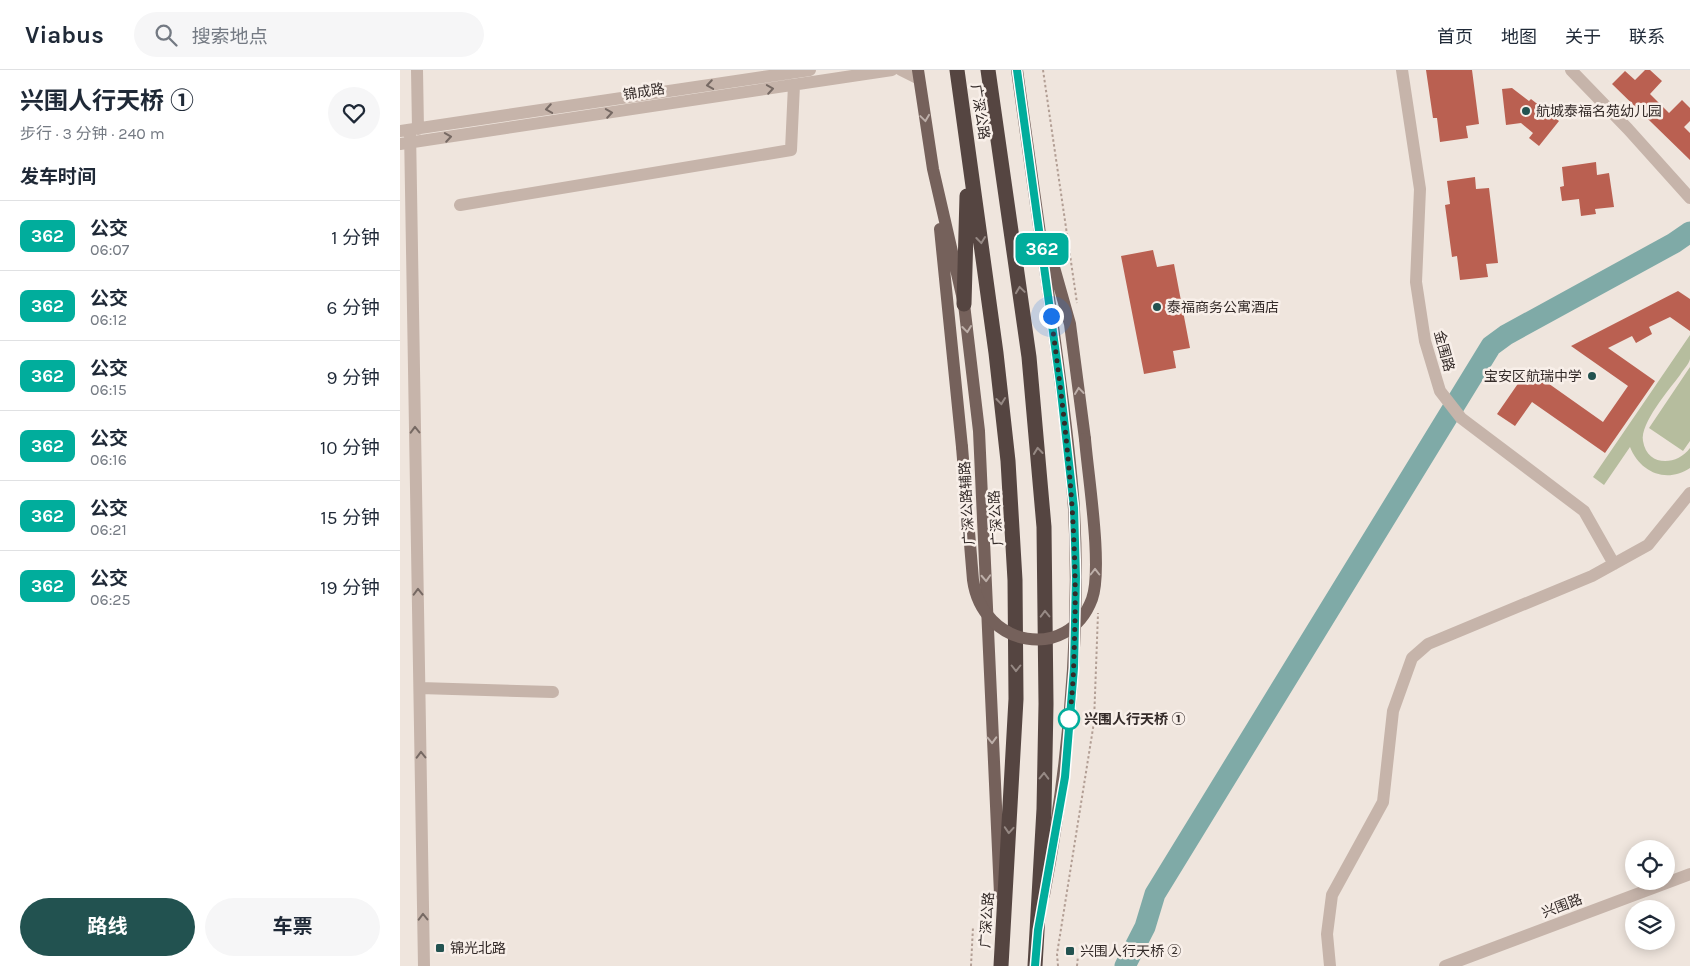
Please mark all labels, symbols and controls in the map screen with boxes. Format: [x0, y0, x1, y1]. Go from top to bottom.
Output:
search box [134, 12, 484, 57]
text: Viabus [25, 21, 104, 49]
icon: search [152, 21, 180, 49]
text: 搜索地点 [192, 26, 268, 48]
text: 首页 [1437, 26, 1473, 48]
text: 地图 [1501, 26, 1537, 48]
text: 关于 [1565, 26, 1601, 48]
text: 联系 [1629, 26, 1665, 48]
one-way arrow [705, 79, 713, 90]
street label: 锦成路 [622, 80, 666, 104]
street label: 广深公路 [967, 83, 993, 141]
one-way arrow [765, 84, 774, 94]
text: 兴围人行天桥 ① [20, 87, 194, 115]
button: heart [328, 87, 380, 139]
one-way arrow [545, 103, 553, 114]
place label: 航城泰福名苑幼儿园 [1536, 103, 1662, 120]
marker: 航城泰福名苑幼儿园 [1520, 105, 1532, 117]
one-way arrow [605, 108, 613, 119]
one-way arrow [919, 114, 929, 123]
text: 步行 · 3 分钟 · 240 m [20, 124, 165, 143]
one-way arrow [445, 132, 453, 143]
text: 发车时间 [20, 166, 96, 188]
text: 公交 [90, 218, 128, 240]
text: 362 [31, 225, 64, 247]
text: 1 分钟 [331, 227, 380, 249]
line badge: 362 [1013, 233, 1071, 265]
one-way arrow [975, 236, 986, 244]
text: 362 [1025, 238, 1059, 260]
text: 06:07 [90, 240, 129, 259]
one-way arrow [1015, 285, 1026, 293]
text: 公交 [90, 288, 128, 310]
text: 362 [31, 295, 64, 317]
text: 6 分钟 [327, 297, 380, 319]
place label: 泰福商务公寓酒店 [1167, 299, 1279, 316]
marker: 泰福商务公寓酒店 [1151, 301, 1163, 313]
your location [1039, 304, 1064, 329]
text: 06:12 [90, 310, 127, 329]
one-way arrow [961, 325, 972, 333]
street label: 金围路 [1430, 329, 1458, 373]
text: 公交 [90, 358, 128, 380]
text: 362 [31, 365, 64, 387]
text: 9 分钟 [326, 367, 380, 389]
place label: 宝安区航瑞中学 [1484, 368, 1582, 385]
marker: 宝安区航瑞中学 [1586, 370, 1598, 382]
text: 06:15 [90, 380, 127, 399]
one-way arrow [1075, 386, 1085, 395]
one-way arrow [995, 397, 1006, 405]
one-way arrow [410, 426, 420, 434]
text: 公交 [90, 428, 128, 450]
text: 362 [31, 435, 64, 457]
text: 10 分钟 [320, 437, 380, 459]
one-way arrow [1033, 447, 1044, 455]
text: 06:16 [90, 450, 127, 469]
street label: 广深公路辅路 [956, 461, 978, 545]
street label: 广深公路 [986, 489, 1006, 547]
text: 公交 [90, 498, 128, 520]
text: 362 [31, 505, 64, 527]
text: 15 分钟 [320, 507, 380, 529]
text: 06:21 [90, 520, 127, 539]
text: 公交 [90, 568, 128, 590]
one-way arrow [1090, 568, 1100, 576]
one-way arrow [980, 574, 991, 582]
text: 362 [31, 575, 64, 597]
text: 19 分钟 [320, 577, 380, 599]
one-way arrow [413, 588, 423, 596]
text: 06:25 [90, 590, 131, 609]
one-way arrow [1040, 609, 1050, 617]
one-way arrow [1011, 664, 1021, 672]
marker: 兴围人行天桥 ① [1058, 708, 1080, 730]
place label: 兴围人行天桥 ① [1084, 711, 1186, 728]
one-way arrow [987, 737, 997, 745]
one-way arrow [415, 751, 426, 759]
one-way arrow [1039, 772, 1050, 780]
one-way arrow [1004, 826, 1015, 834]
map controls [1625, 840, 1675, 950]
button: locate [1625, 840, 1675, 890]
street label: 广深公路 [977, 891, 997, 949]
street label: 兴围路 [1539, 891, 1585, 921]
button: 路线 [20, 898, 195, 956]
button: 车票 [205, 898, 380, 956]
button: layers [1625, 900, 1675, 950]
one-way arrow [418, 913, 429, 921]
place label: 锦光北路 [450, 940, 506, 957]
marker: 锦光北路 [434, 942, 446, 954]
place label: 兴围人行天桥 ② [1080, 943, 1181, 960]
marker: 兴围人行天桥 ② [1064, 945, 1076, 957]

